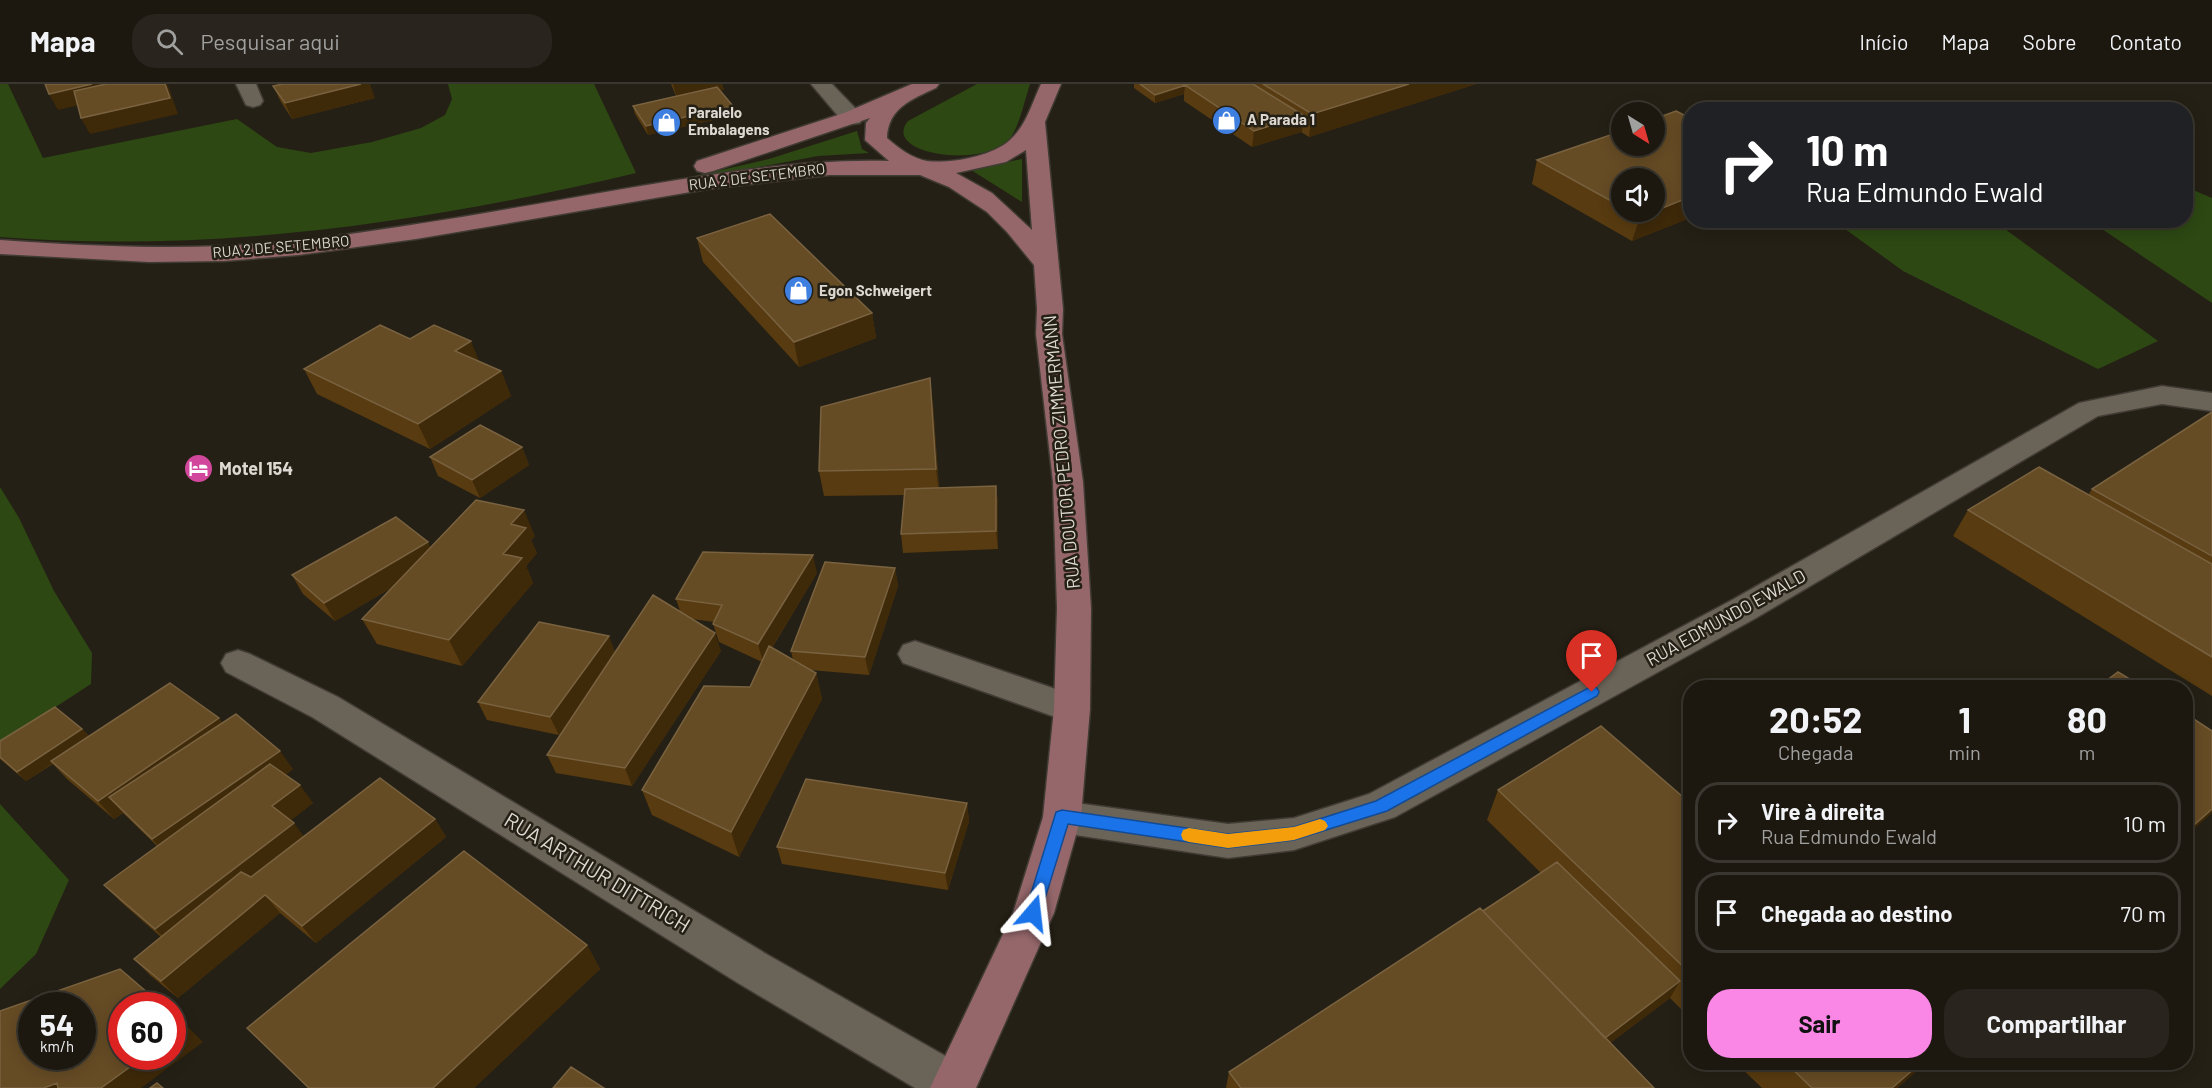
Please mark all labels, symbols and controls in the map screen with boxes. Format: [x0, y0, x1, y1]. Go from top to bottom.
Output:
search box [132, 14, 552, 68]
text: Mapa [30, 24, 96, 58]
icon: search [153, 25, 186, 58]
text: Pesquisar aqui [201, 28, 340, 54]
text: Início [1860, 29, 1908, 54]
text: Mapa [1941, 29, 1990, 54]
text: Sobre [2023, 29, 2076, 54]
text: Contato [2109, 29, 2182, 54]
north arrow [1611, 102, 1665, 156]
map controls [1611, 102, 1665, 222]
place label: Paralelo Embalagens [688, 103, 770, 138]
shop icon: A Parada 1 [1210, 104, 1242, 136]
shop icon: Paralelo Embalagens [651, 106, 683, 138]
place label: A Parada 1 [1247, 110, 1315, 128]
text: 10 m [1806, 124, 1888, 174]
icon: right [1707, 126, 1785, 204]
street label: RUA 2 DE SETEMBRO [688, 159, 826, 193]
button: sound [1611, 168, 1665, 222]
text: Rua Edmundo Ewald [1806, 175, 2044, 207]
street label: RUA 2 DE SETEMBRO [212, 231, 350, 261]
shop icon: Egon Schweigert [782, 275, 814, 307]
place label: Egon Schweigert [819, 281, 932, 299]
street label: RUA DOUTOR PEDRO ZIMMERMANN [1038, 314, 1084, 590]
hotel icon: Motel 154 [182, 453, 214, 485]
place label: Motel 154 [219, 457, 293, 479]
street label: RUA EDMUNDO EWALD [1642, 564, 1809, 670]
pin [1566, 630, 1617, 692]
icon: arrive [1575, 639, 1608, 672]
text: 20:52 [1769, 697, 1862, 740]
text: 1 [1958, 697, 1971, 740]
text: 80 [2067, 697, 2107, 740]
text: Chegada [1778, 740, 1853, 764]
text: min [1948, 740, 1981, 764]
text: m [2079, 740, 2095, 764]
text: Vire à direita [1761, 798, 1885, 824]
street label: RUA ARTHUR DITTRICH [500, 806, 695, 937]
icon: right [1710, 806, 1743, 839]
text: 10 m [2123, 810, 2166, 836]
text: Rua Edmundo Ewald [1761, 824, 1937, 848]
position arrow [1001, 881, 1065, 945]
icon: arrive [1710, 896, 1743, 929]
text: Chegada ao destino [1761, 900, 1952, 926]
text: 70 m [2121, 900, 2166, 926]
button: Sair [1707, 989, 1932, 1058]
button: Compartilhar [1944, 989, 2169, 1058]
speed limit sign: 60 [108, 992, 186, 1070]
text: 54 [40, 1006, 74, 1042]
text: km/h [40, 1037, 74, 1055]

